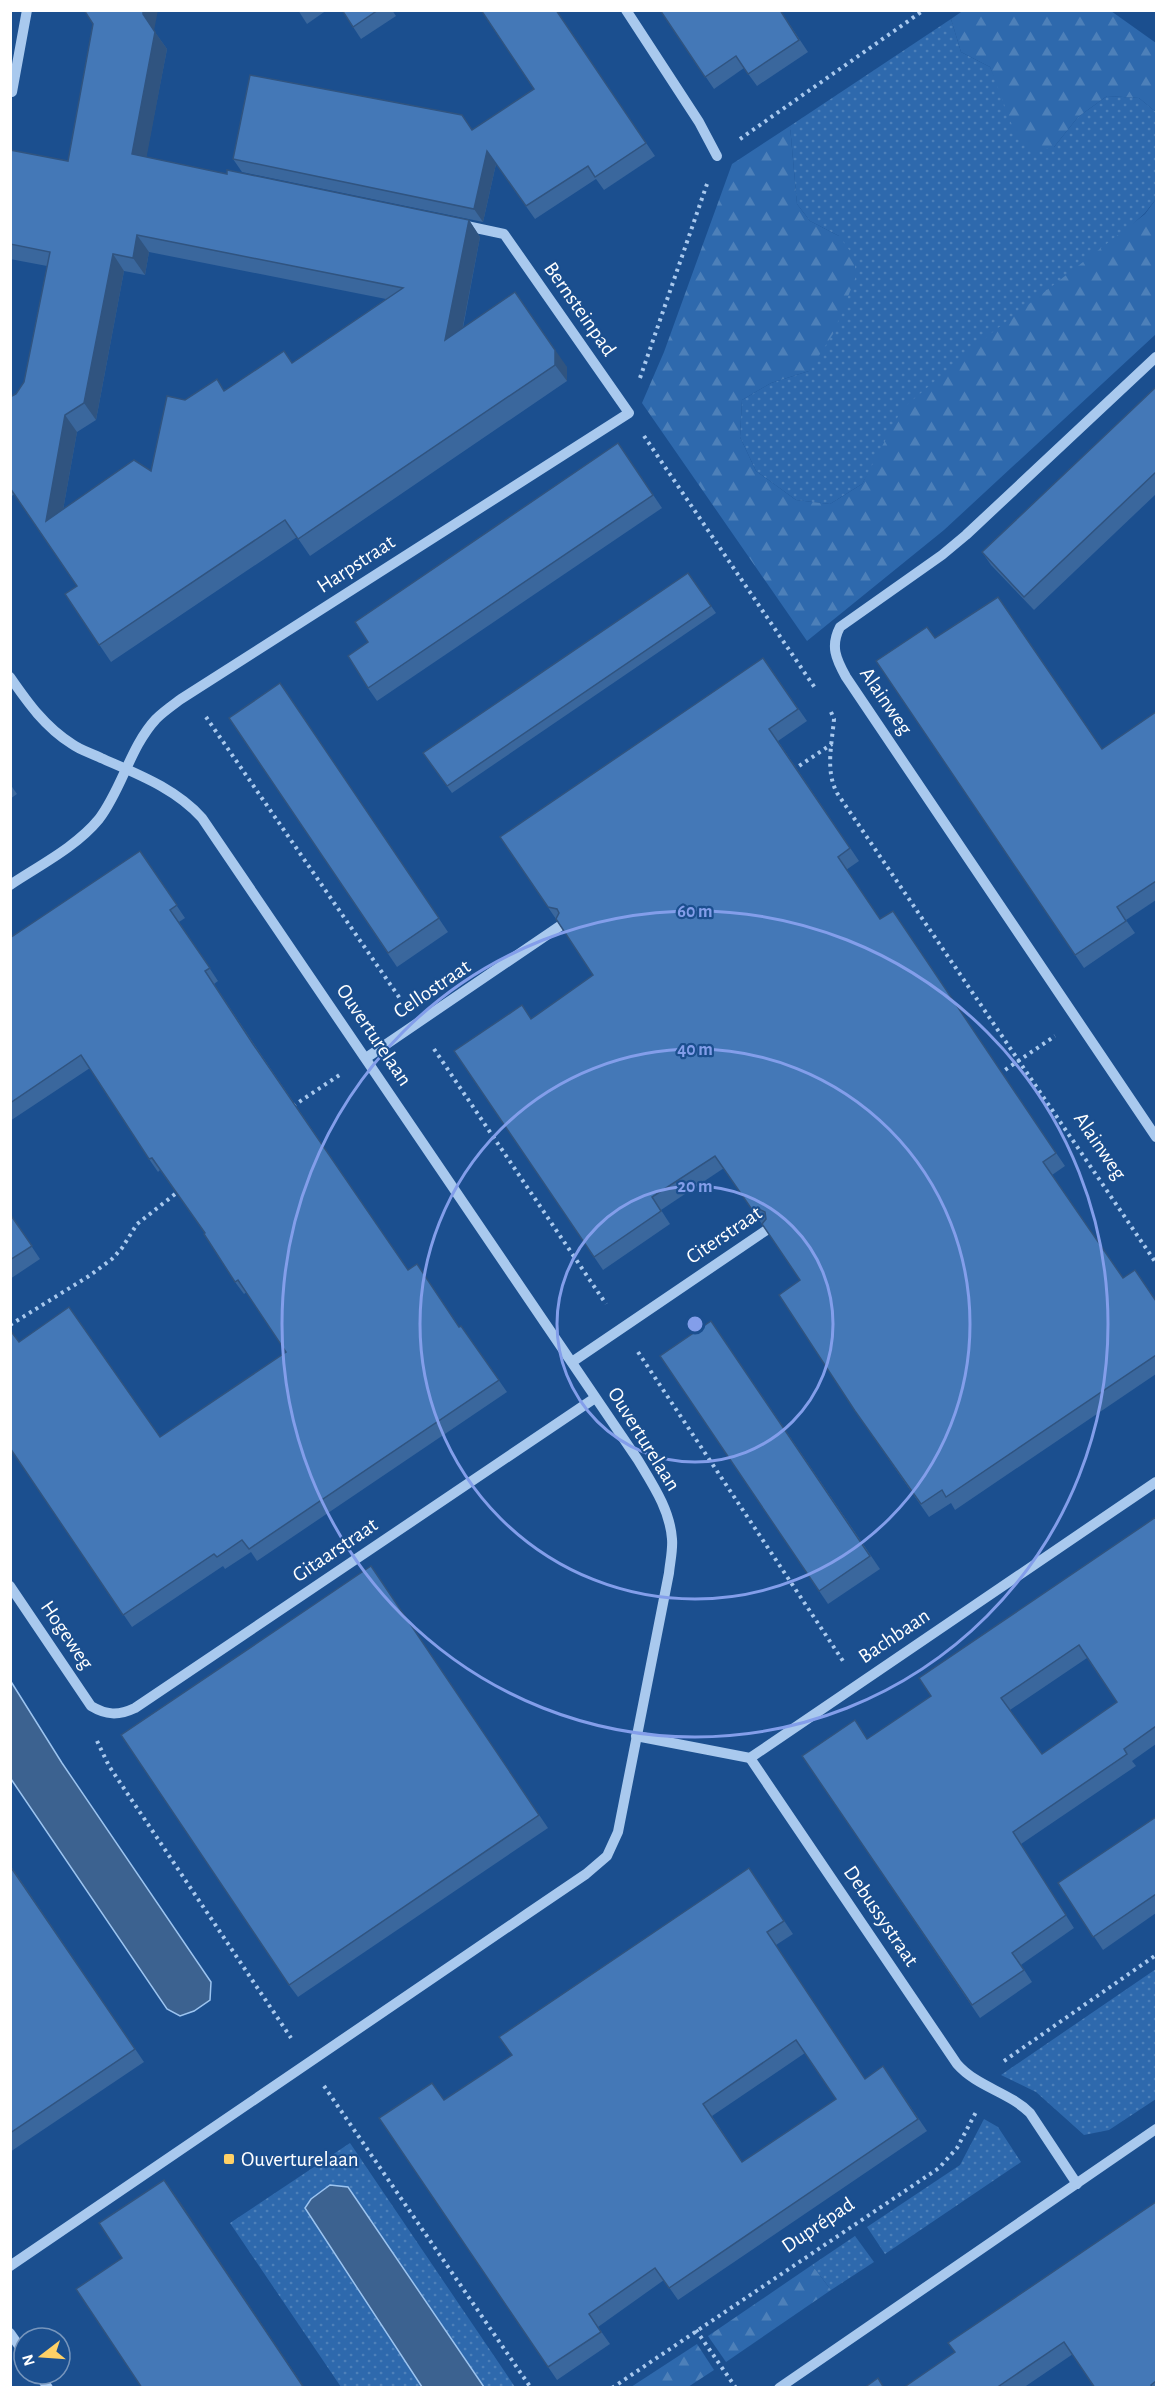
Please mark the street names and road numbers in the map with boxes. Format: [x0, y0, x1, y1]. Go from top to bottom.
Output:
street label: Bernsteinpad [540, 258, 620, 360]
street label: Harpstraat [313, 531, 399, 597]
street label: Alainweg [856, 664, 916, 739]
street label: Cellostraat [390, 956, 475, 1022]
street label: Ouverturelaan [332, 980, 416, 1090]
street label: Alainweg [1070, 1109, 1130, 1184]
street label: Citerstraat [682, 1202, 766, 1268]
street label: Ouverturelaan [604, 1384, 684, 1494]
street label: Gitaarstraat [289, 1514, 382, 1586]
street label: Hogeweg [37, 1597, 98, 1674]
street label: Bachbaan [855, 1605, 933, 1667]
street label: Debussystraat [840, 1862, 922, 1970]
street label: Duprépad [778, 2193, 858, 2257]

